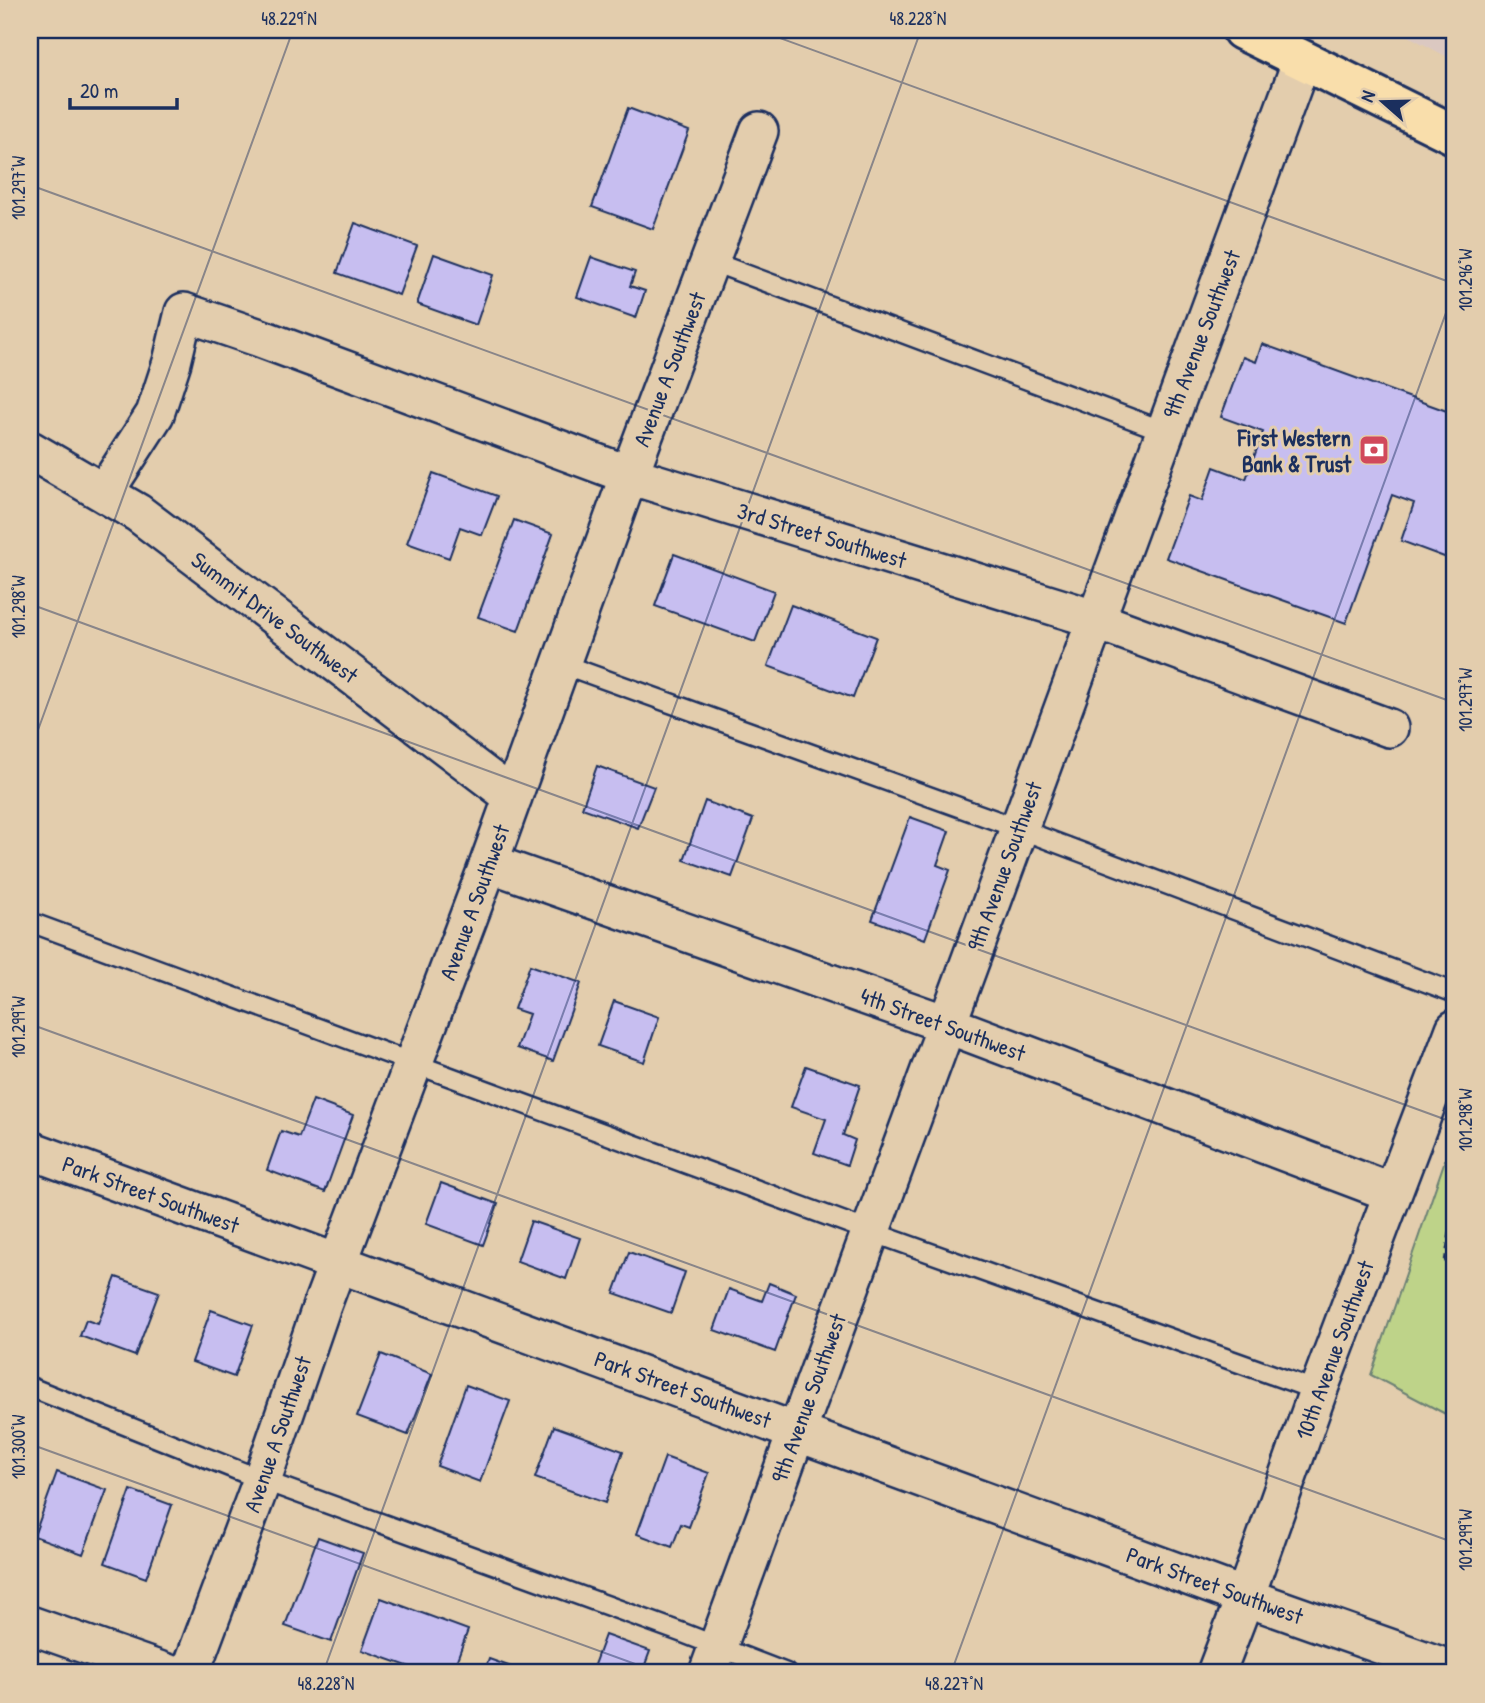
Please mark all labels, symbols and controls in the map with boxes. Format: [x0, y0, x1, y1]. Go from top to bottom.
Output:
text: 48.229°N [261, 6, 317, 31]
text: 48.228°N [890, 6, 946, 31]
scale bar [70, 66, 177, 110]
north arrow [1348, 66, 1418, 136]
text: 20 m [80, 76, 118, 105]
text: N [1353, 87, 1381, 105]
text: 101.297°W [6, 156, 31, 220]
street label: 9th Avenue Southwest [1155, 244, 1248, 423]
text: 101.296°W [1453, 249, 1478, 311]
street label: Avenue A Southwest [625, 286, 713, 451]
place label: First Western Bank & Trust [1237, 422, 1352, 479]
bank icon: First Western Bank & Trust [1357, 433, 1391, 467]
street label: 3rd Street Southwest [734, 495, 911, 576]
street label: Summit Drive Southwest [185, 544, 366, 691]
text: 101.298°W [6, 575, 31, 639]
text: 101.297°W [1453, 668, 1478, 732]
street label: 9th Avenue Southwest [959, 776, 1049, 955]
street label: Avenue A Southwest [432, 819, 517, 984]
street label: 4th Street Southwest [856, 980, 1031, 1069]
text: 101.299°W [6, 996, 31, 1058]
text: 101.298°W [1453, 1088, 1478, 1152]
street label: Park Street Southwest [58, 1148, 245, 1241]
street label: 10th Avenue Southwest [1287, 1255, 1381, 1444]
street label: 9th Avenue Southwest [763, 1308, 853, 1487]
street label: Park Street Southwest [590, 1343, 777, 1436]
street label: Avenue A Southwest [236, 1351, 319, 1516]
text: 101.300°W [6, 1415, 31, 1479]
text: 101.299°W [1453, 1509, 1478, 1571]
street label: Park Street Southwest [1122, 1539, 1309, 1632]
text: 48.228°N [298, 1671, 354, 1696]
text: 48.227°N [925, 1671, 983, 1696]

